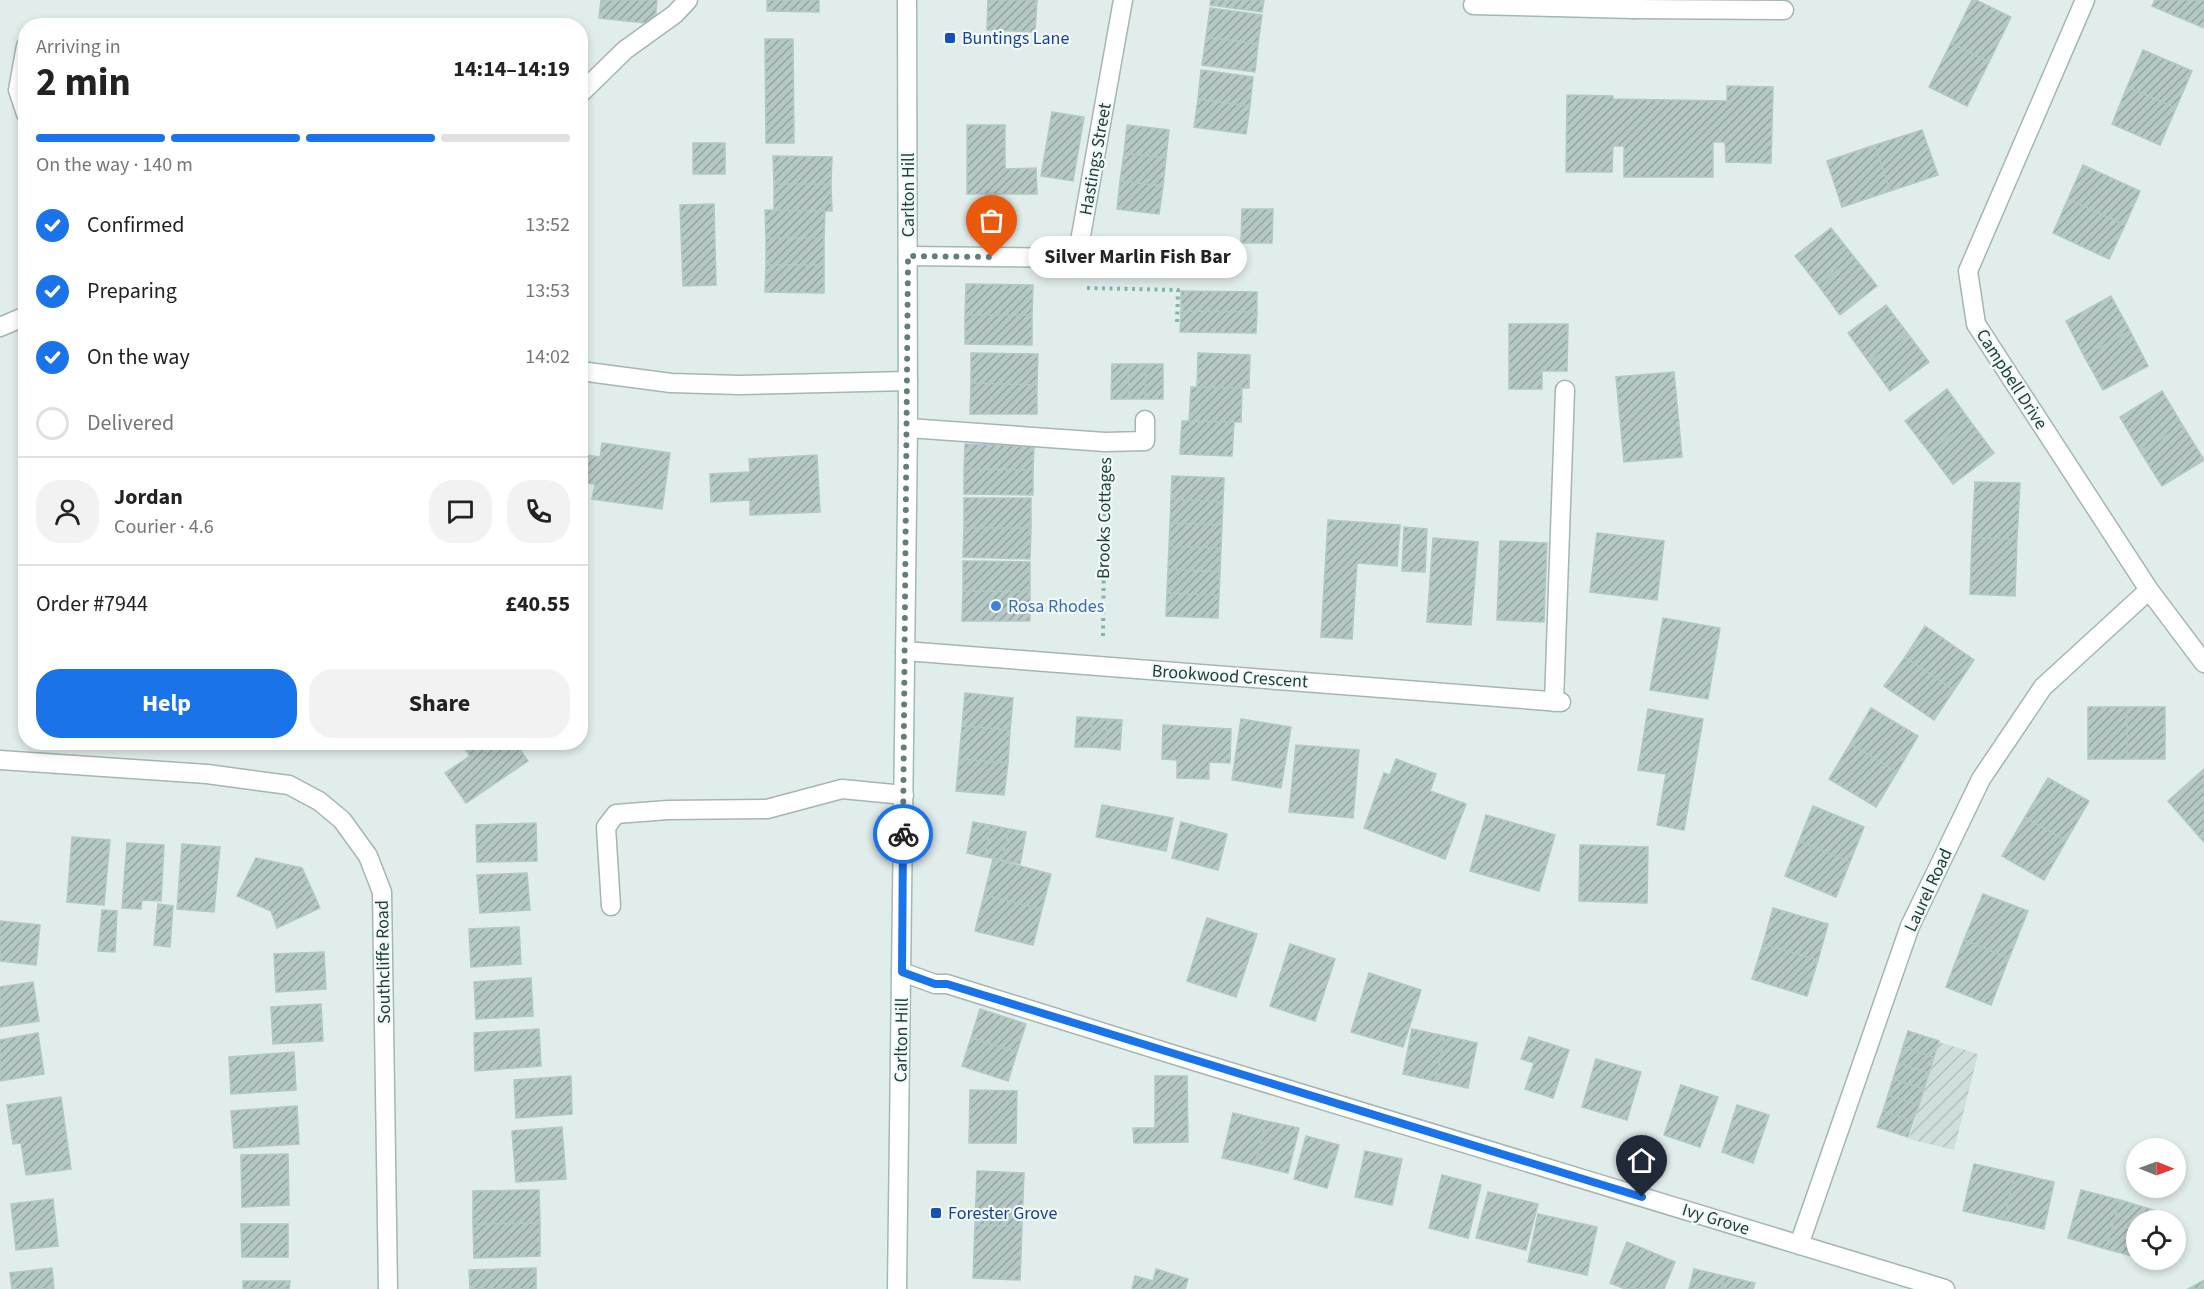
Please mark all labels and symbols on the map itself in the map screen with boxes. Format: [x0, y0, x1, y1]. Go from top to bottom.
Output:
place label: Buntings Lane [962, 26, 1069, 51]
marker: Buntings Lane [943, 31, 957, 45]
street label: Hastings Street [1073, 101, 1118, 217]
street label: Carlton Hill [896, 153, 921, 237]
pin [966, 195, 1017, 257]
callout: Silver Marlin Fish Bar [1028, 236, 1247, 278]
street label: Campbell Drive [1970, 324, 2053, 434]
street label: Brooks Cottages [1091, 457, 1118, 579]
place label: Rosa Rhodes [1008, 594, 1104, 619]
marker: Rosa Rhodes [989, 599, 1003, 613]
street label: Brookwood Crescent [1151, 659, 1309, 694]
courier [873, 804, 933, 864]
street label: Laurel Road [1898, 844, 1959, 936]
street label: Southcliffe Road [370, 900, 397, 1024]
street label: Carlton Hill [888, 998, 915, 1083]
pin [1616, 1135, 1667, 1197]
north arrow [2126, 1138, 2186, 1198]
street label: Ivy Grove [1679, 1197, 1753, 1242]
place label: Forester Grove [948, 1201, 1057, 1226]
marker: Forester Grove [929, 1206, 943, 1220]

